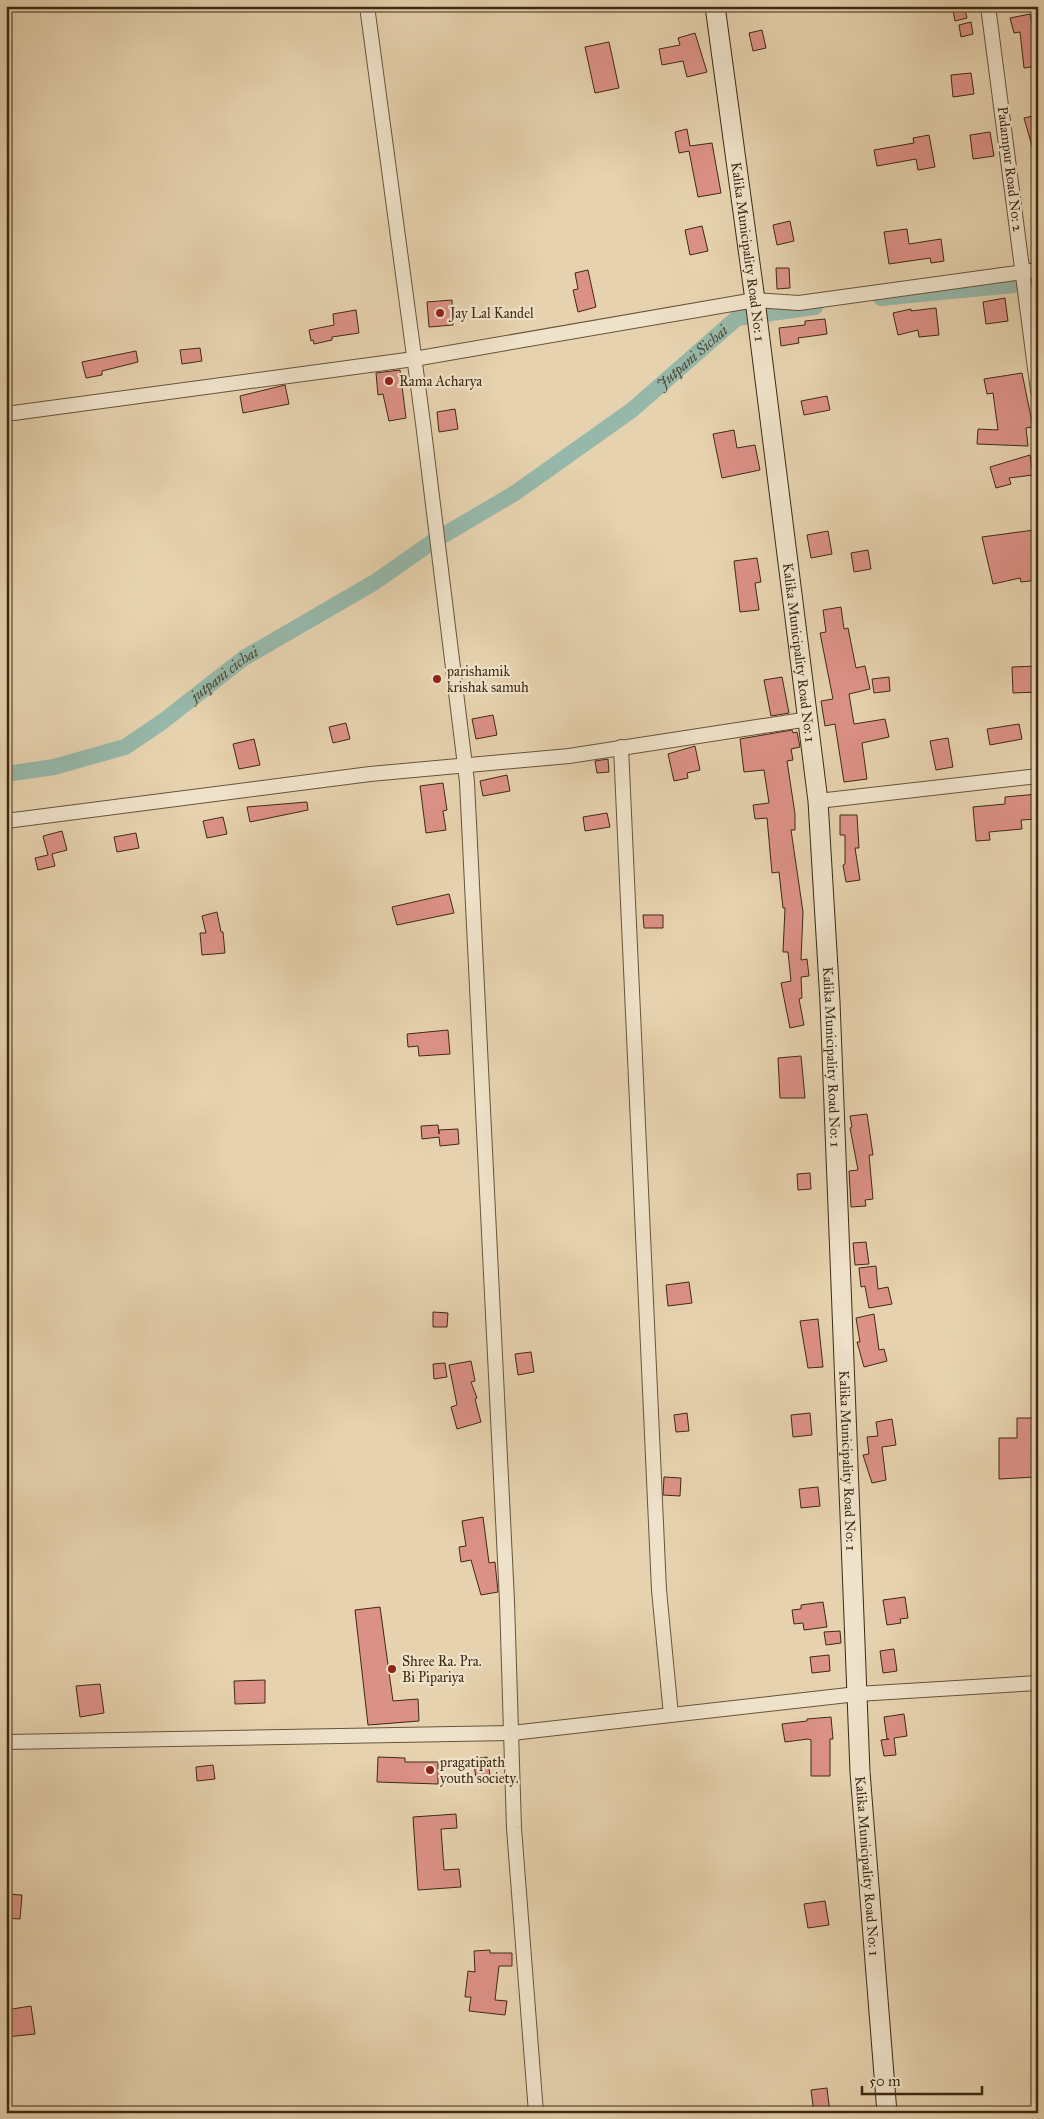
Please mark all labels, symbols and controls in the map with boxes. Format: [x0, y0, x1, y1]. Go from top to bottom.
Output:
street label: Padampur Road No: 2 [994, 105, 1026, 233]
street label: Kalika Municipality Road No: 1 [728, 161, 769, 343]
place label: Jay Lal Kandel [448, 305, 534, 323]
marker: Jay Lal Kandel [434, 307, 446, 319]
water label: Jutpani Sichai [652, 321, 732, 394]
place label: Rama Acharya [399, 373, 482, 390]
marker: Rama Acharya [383, 375, 395, 387]
street label: Kalika Municipality Road No: 1 [780, 562, 819, 744]
water label: jutpani cichai [184, 642, 262, 708]
place label: parishamik krishak samuh [446, 663, 529, 696]
marker: parishamik krishak samuh [431, 673, 443, 685]
street label: Kalika Municipality Road No: 1 [819, 966, 844, 1148]
street label: Kalika Municipality Road No: 1 [836, 1370, 860, 1552]
place label: Shree Ra. Pra. Bi Pipariya [402, 1653, 482, 1686]
marker: Shree Ra. Pra. Bi Pipariya [386, 1663, 398, 1675]
place label: pragatipath youth society. [439, 1754, 519, 1787]
marker: pragatipath youth society. [424, 1764, 436, 1776]
street label: Kalika Municipality Road No: 1 [852, 1775, 883, 1957]
scale bar [862, 2064, 982, 2096]
text: 50 m [869, 2072, 901, 2090]

